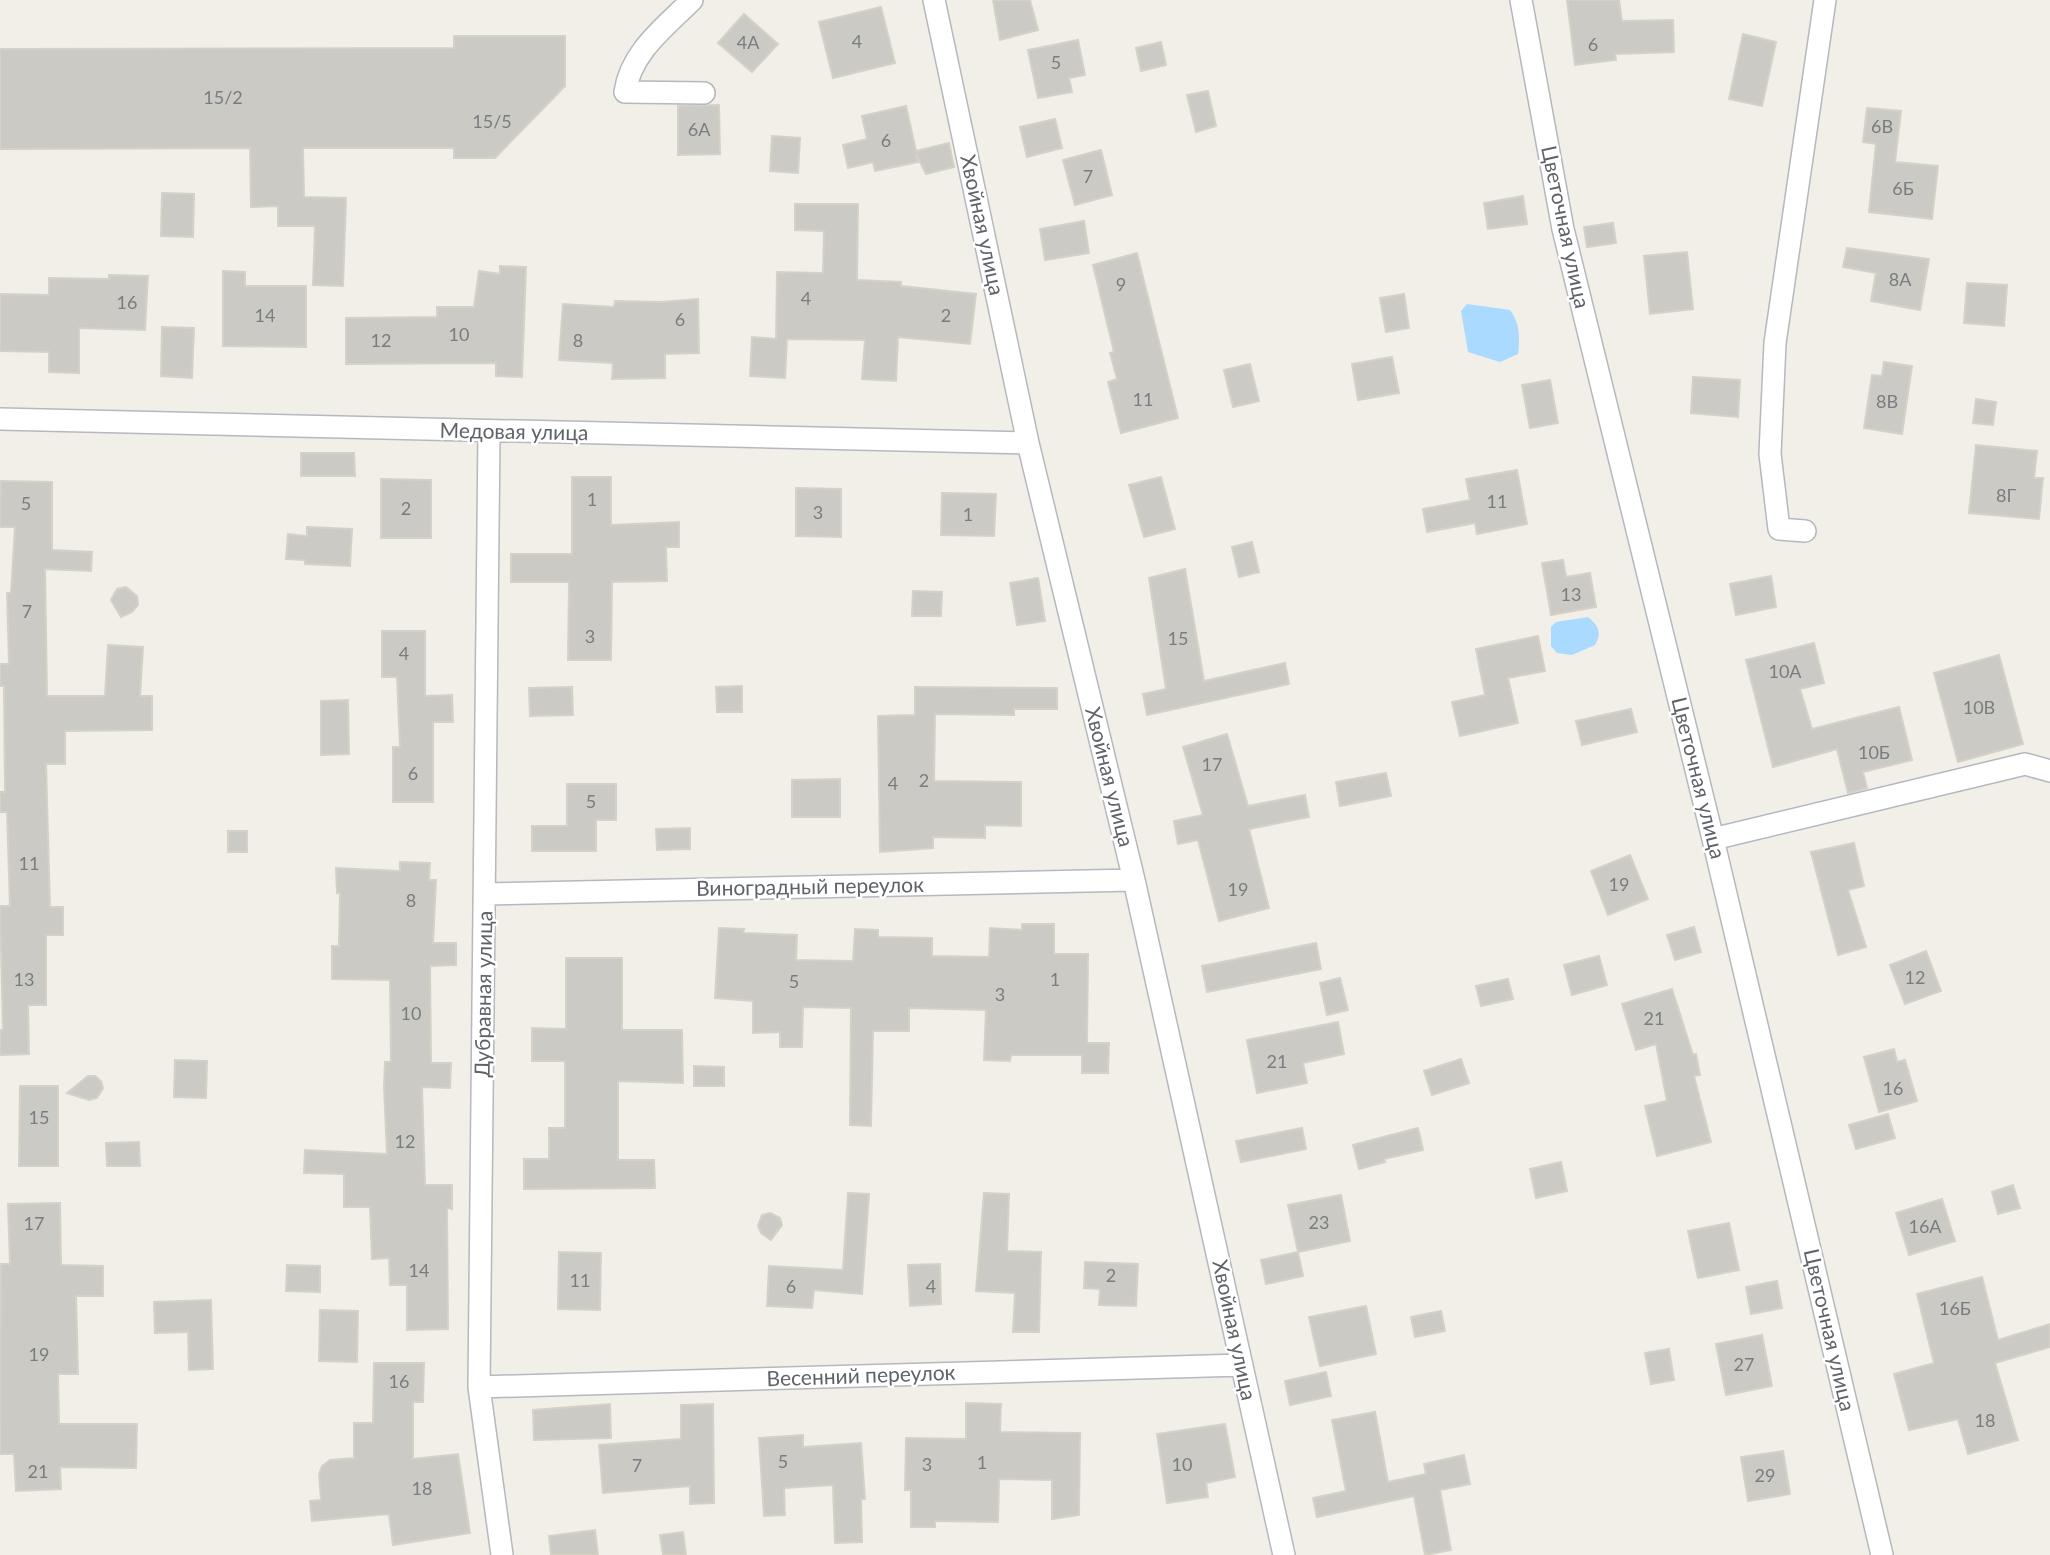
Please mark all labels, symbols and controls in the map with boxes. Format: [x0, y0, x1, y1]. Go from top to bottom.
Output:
house number: 4 [852, 30, 862, 52]
house number: 4А [737, 31, 760, 53]
house number: 6 [1588, 33, 1598, 55]
house number: 5 [1051, 51, 1061, 73]
house number: 15/2 [203, 86, 243, 108]
house number: 15/5 [472, 110, 512, 132]
house number: 6В [1871, 115, 1893, 137]
house number: 6А [688, 118, 711, 140]
house number: 6 [881, 129, 891, 151]
street label: Цветочная улица [1537, 143, 1596, 310]
street label: Хвойная улица [956, 152, 1011, 297]
house number: 7 [1083, 165, 1093, 187]
house number: 6Б [1892, 177, 1914, 199]
house number: 8А [1889, 268, 1912, 290]
house number: 9 [1116, 273, 1126, 295]
house number: 4 [801, 287, 811, 309]
house number: 16 [117, 291, 137, 313]
house number: 14 [255, 304, 275, 326]
house number: 2 [941, 304, 951, 326]
house number: 6 [675, 308, 685, 330]
house number: 10 [449, 323, 469, 345]
house number: 12 [371, 329, 391, 351]
house number: 8 [573, 329, 583, 351]
house number: 11 [1133, 388, 1153, 410]
house number: 8В [1876, 390, 1898, 412]
street label: Медовая улица [439, 417, 589, 444]
house number: 8Г [1996, 484, 2016, 506]
house number: 1 [587, 488, 597, 510]
house number: 11 [1487, 490, 1507, 512]
house number: 5 [21, 492, 31, 514]
house number: 2 [401, 497, 411, 519]
house number: 3 [813, 501, 823, 523]
house number: 1 [963, 503, 973, 525]
house number: 13 [1561, 583, 1581, 605]
house number: 7 [22, 600, 32, 622]
house number: 3 [585, 625, 595, 647]
house number: 15 [1168, 627, 1188, 649]
house number: 4 [399, 642, 409, 664]
house number: 10А [1768, 660, 1802, 682]
street label: Цветочная улица [1667, 694, 1732, 861]
house number: 10В [1963, 696, 1995, 718]
street label: Хвойная улица [1081, 704, 1140, 849]
house number: 10Б [1858, 741, 1890, 763]
house number: 17 [1202, 753, 1222, 775]
house number: 6 [408, 762, 418, 784]
house number: 2 [919, 769, 929, 791]
house number: 4 [888, 772, 898, 794]
house number: 5 [586, 790, 596, 812]
house number: 11 [19, 852, 39, 874]
street label: Виноградный переулок [696, 871, 924, 900]
house number: 19 [1609, 873, 1629, 895]
house number: 19 [1228, 878, 1248, 900]
house number: 8 [406, 889, 416, 911]
street label: Дубравная улица [469, 910, 496, 1077]
house number: 12 [1905, 966, 1925, 988]
house number: 13 [14, 968, 34, 990]
house number: 1 [1050, 968, 1060, 990]
house number: 5 [789, 970, 799, 992]
house number: 3 [995, 983, 1005, 1005]
house number: 10 [401, 1002, 421, 1024]
house number: 21 [1644, 1007, 1664, 1029]
house number: 21 [1267, 1050, 1287, 1072]
house number: 16 [1883, 1077, 1903, 1099]
house number: 15 [29, 1106, 49, 1128]
house number: 12 [395, 1130, 415, 1152]
house number: 23 [1309, 1211, 1329, 1233]
house number: 17 [24, 1212, 44, 1234]
house number: 16А [1908, 1215, 1942, 1237]
street label: Цветочная улица [1800, 1246, 1861, 1413]
street label: Хвойная улица [1208, 1257, 1263, 1402]
house number: 14 [409, 1259, 429, 1281]
house number: 2 [1106, 1264, 1116, 1286]
house number: 11 [570, 1269, 590, 1291]
house number: 6 [786, 1275, 796, 1297]
house number: 4 [926, 1275, 936, 1297]
house number: 16Б [1939, 1297, 1971, 1319]
house number: 19 [29, 1343, 49, 1365]
house number: 27 [1734, 1353, 1754, 1375]
street label: Весенний переулок [766, 1359, 956, 1390]
house number: 16 [389, 1370, 409, 1392]
house number: 18 [1975, 1409, 1995, 1431]
house number: 5 [778, 1450, 788, 1472]
house number: 1 [977, 1451, 987, 1473]
house number: 3 [922, 1453, 932, 1475]
house number: 10 [1172, 1453, 1192, 1475]
house number: 7 [632, 1454, 642, 1476]
house number: 21 [28, 1460, 48, 1482]
house number: 29 [1755, 1464, 1775, 1486]
house number: 18 [412, 1477, 432, 1499]

